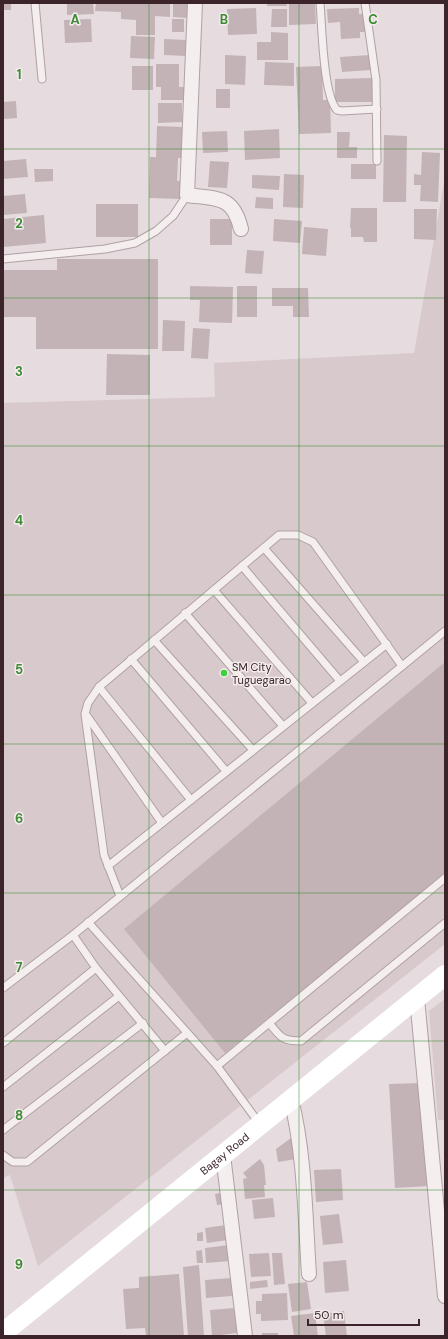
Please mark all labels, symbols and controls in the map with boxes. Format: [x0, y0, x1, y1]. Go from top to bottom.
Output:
text: A [70, 11, 80, 28]
text: B [220, 11, 228, 28]
text: C [368, 11, 378, 28]
text: 1 [17, 66, 21, 83]
text: 2 [15, 215, 23, 232]
text: 3 [15, 363, 23, 380]
text: 4 [15, 512, 23, 529]
place label: SM City Tuguegarao [232, 660, 291, 687]
text: 5 [15, 661, 23, 678]
marker: SM City Tuguegarao [219, 668, 229, 678]
text: 6 [15, 810, 23, 827]
text: 7 [16, 959, 23, 976]
text: 8 [15, 1107, 23, 1124]
street label: Bagay Road [197, 1129, 252, 1178]
text: 9 [15, 1256, 23, 1273]
scale bar [308, 1301, 419, 1327]
text: 50 m [314, 1307, 343, 1323]

